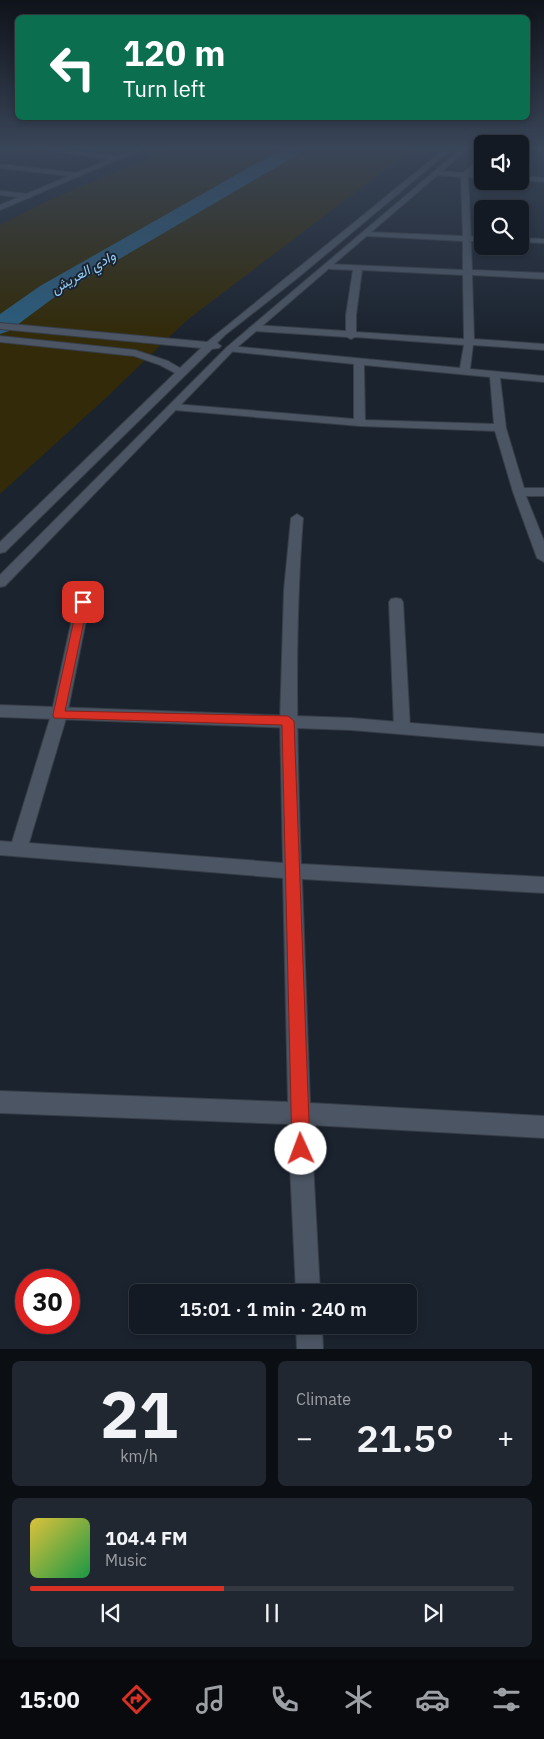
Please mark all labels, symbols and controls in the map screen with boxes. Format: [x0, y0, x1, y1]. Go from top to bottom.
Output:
text: 120 m [123, 30, 226, 76]
icon: left [40, 35, 105, 100]
text: Turn left [123, 74, 206, 103]
map controls [474, 135, 529, 255]
button: sound [474, 135, 529, 190]
button: search [474, 200, 529, 255]
water label: وادي العريش [47, 246, 121, 300]
pin [62, 581, 104, 623]
icon: arrive [69, 588, 97, 616]
position arrow [274, 1122, 326, 1174]
speed limit sign: 30 [15, 1269, 80, 1334]
text: 15:01 · 1 min · 240 m [179, 1297, 367, 1321]
text: 21 [100, 1371, 178, 1456]
text: Climate [296, 1389, 351, 1409]
text: 21.5° [356, 1413, 454, 1462]
text: − [296, 1419, 313, 1456]
text: + [497, 1419, 514, 1456]
text: km/h [120, 1446, 158, 1466]
text: 104.4 FM [105, 1526, 188, 1550]
text: Music [105, 1550, 147, 1570]
icon: previous [97, 1599, 125, 1627]
icon: pause [258, 1599, 286, 1627]
icon: next [419, 1599, 447, 1627]
icon: directions [119, 1682, 154, 1717]
icon: music [193, 1682, 228, 1717]
icon: phone [267, 1682, 302, 1717]
icon: climate [341, 1682, 376, 1717]
icon: car [415, 1682, 450, 1717]
icon: filters [489, 1682, 524, 1717]
text: 15:00 [20, 1685, 80, 1714]

